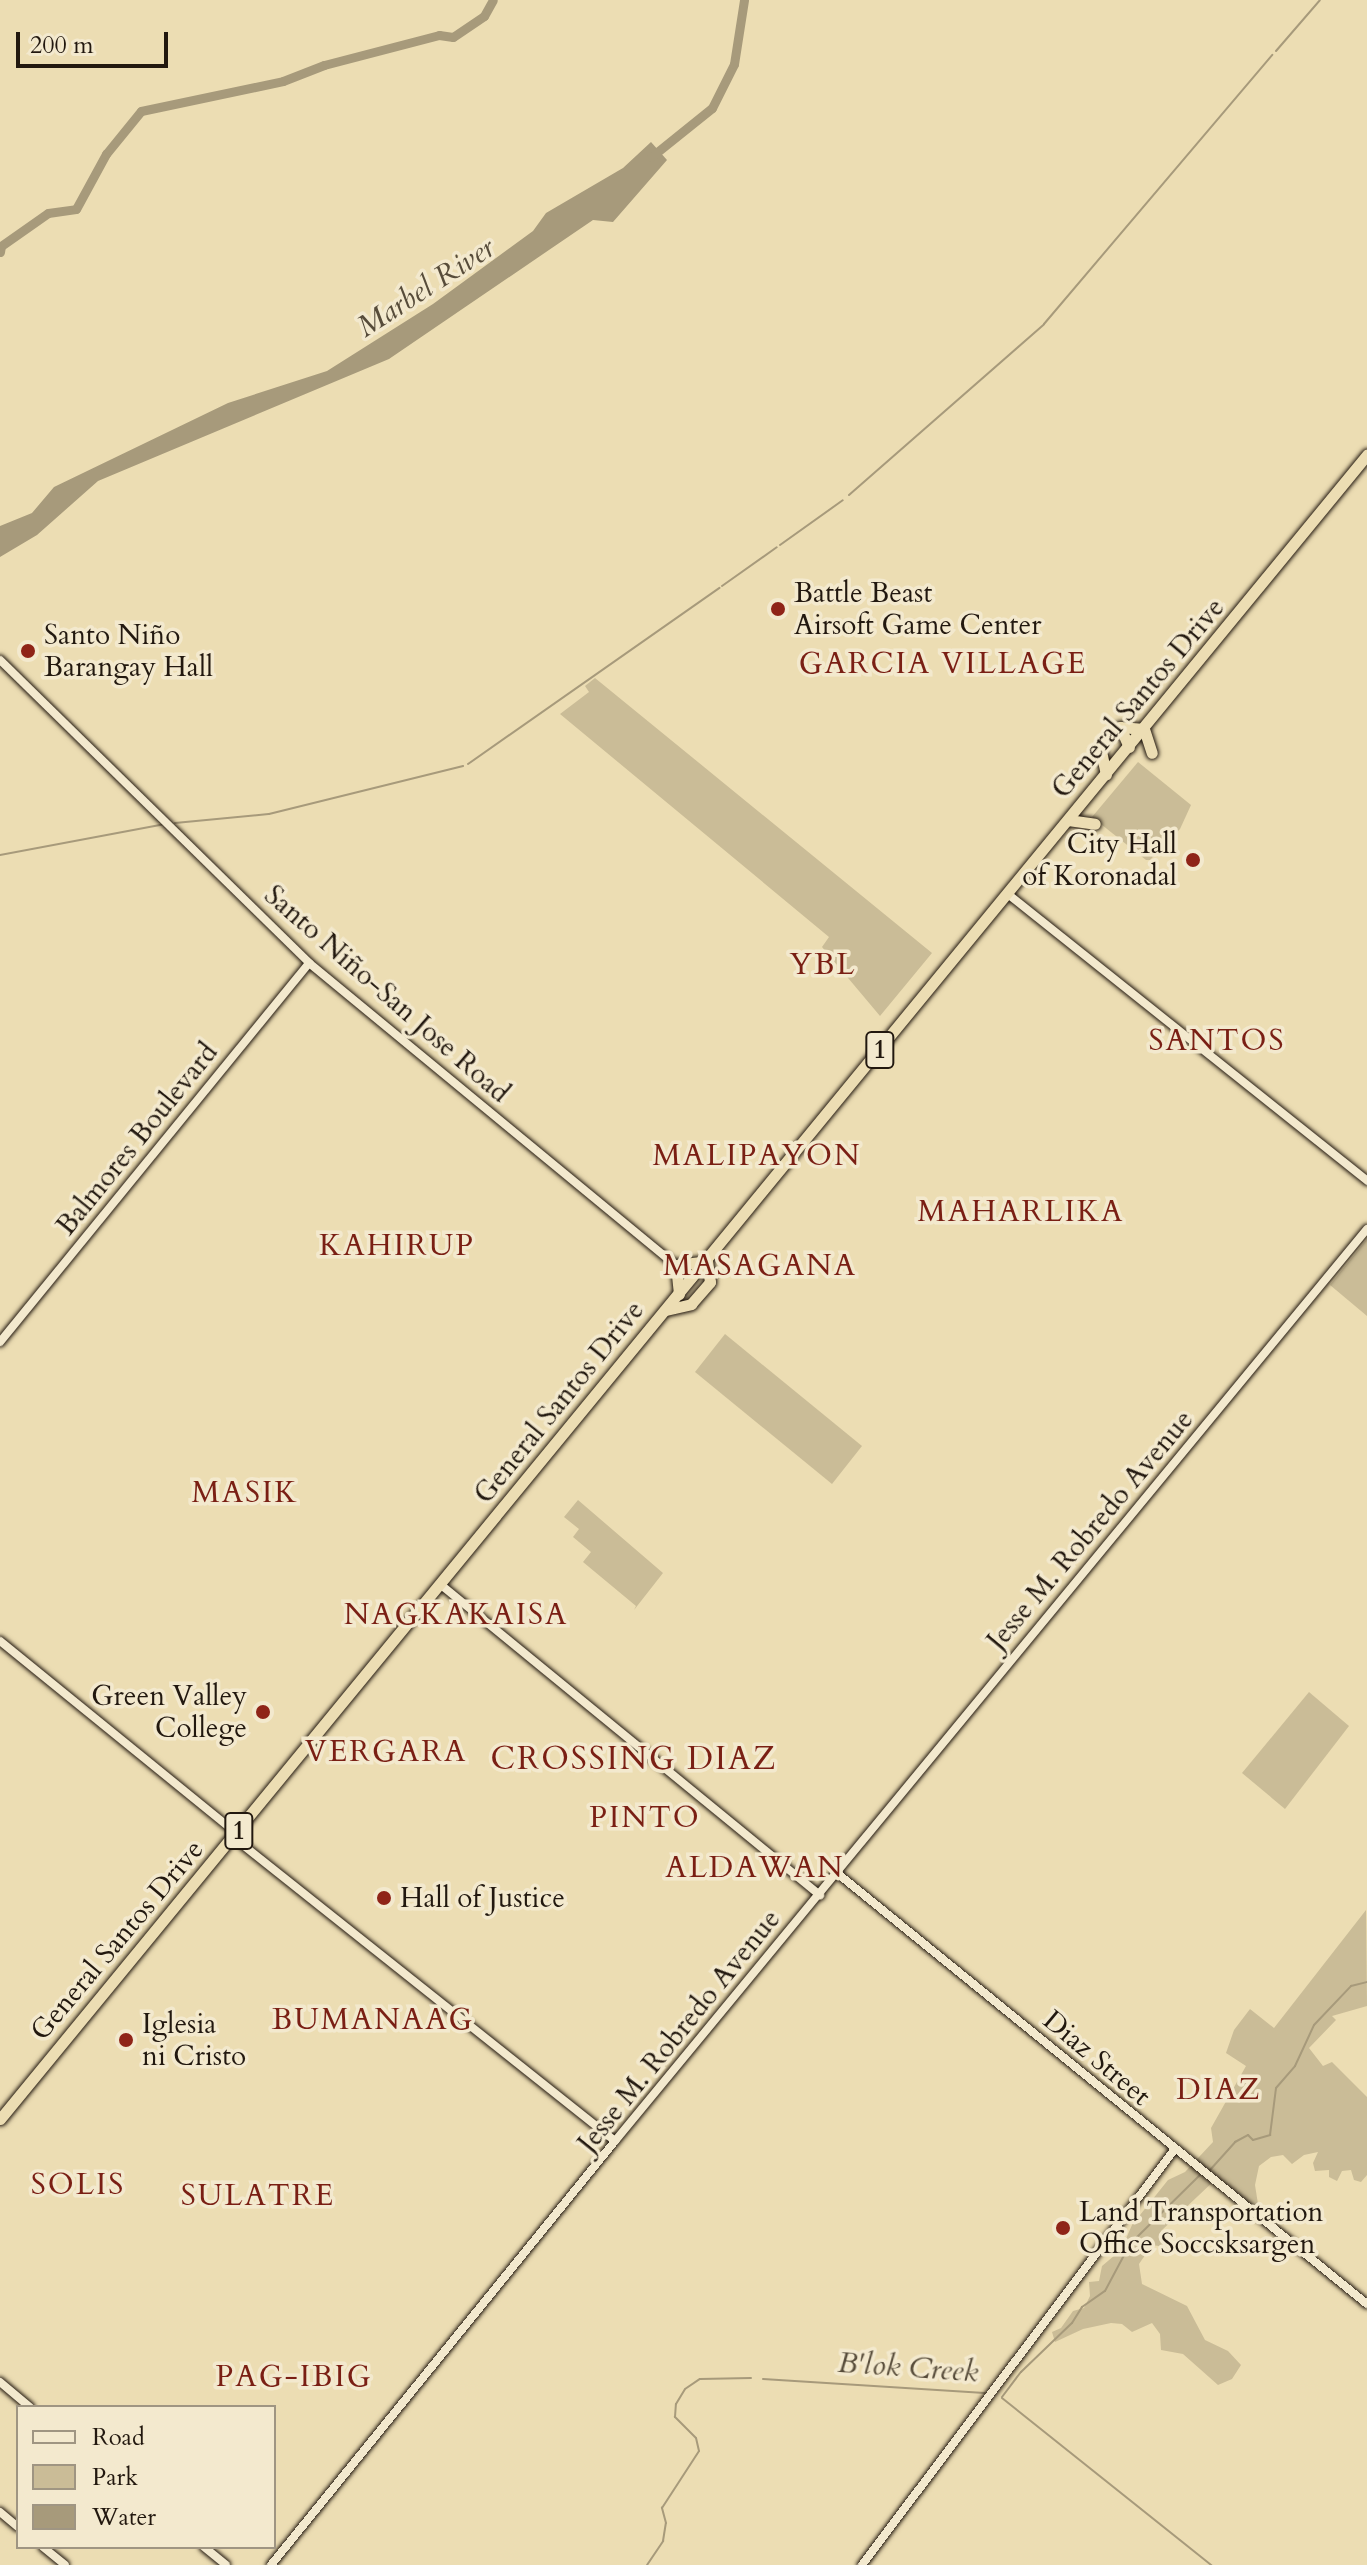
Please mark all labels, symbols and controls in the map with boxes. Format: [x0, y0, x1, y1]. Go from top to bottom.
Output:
scale bar [20, 16, 172, 66]
text: 200 m [30, 29, 94, 62]
water label: Marbel River [350, 230, 502, 346]
place label: Battle Beast Airsoft Game Center [794, 576, 1041, 642]
street label: General Santos Drive [1044, 591, 1232, 805]
marker: Battle Beast Airsoft Game Center [769, 600, 787, 618]
place label: Santo Niño Barangay Hall [44, 618, 213, 684]
marker: Santo Niño Barangay Hall [19, 642, 37, 660]
district label: GARCIA VILLAGE [799, 646, 1087, 682]
place label: City Hall of Koronadal [1022, 827, 1177, 893]
marker: City Hall of Koronadal [1184, 851, 1202, 869]
street label: Santo Niño-San Jose Road [257, 878, 517, 1110]
district label: YBL [790, 947, 856, 983]
district label: SANTOS [1149, 1023, 1285, 1059]
road number: 1 [864, 1028, 896, 1072]
street label: Balmores Boulevard [49, 1036, 225, 1242]
district label: MALIPAYON [653, 1138, 861, 1174]
district label: MAHARLIKA [918, 1194, 1124, 1230]
district label: KAHIRUP [319, 1228, 475, 1264]
district label: MASAGANA [663, 1248, 857, 1284]
street label: General Santos Drive [467, 1294, 651, 1510]
street label: Jesse M. Robredo Avenue [980, 1403, 1200, 1657]
district label: MASIK [191, 1475, 299, 1511]
district label: NAGKAKAISA [344, 1597, 568, 1633]
place label: Green Valley College [91, 1679, 247, 1745]
marker: Green Valley College [254, 1703, 272, 1721]
district label: VERGARA [305, 1734, 467, 1770]
district label: CROSSING DIAZ [490, 1740, 778, 1778]
district label: PINTO [589, 1800, 701, 1836]
road number: 1 [223, 1809, 255, 1853]
street label: General Santos Drive [23, 1833, 211, 2047]
district label: ALDAWAN [665, 1850, 845, 1886]
place label: Hall of Justice [400, 1881, 565, 1915]
marker: Hall of Justice [375, 1889, 393, 1907]
street label: Jesse M. Robredo Avenue [571, 1903, 787, 2159]
district label: BUMANAAG [272, 2002, 474, 2038]
street label: Diaz Street [1036, 2003, 1158, 2113]
place label: Iglesia ni Cristo [142, 2007, 246, 2073]
marker: Iglesia ni Cristo [117, 2031, 135, 2049]
district label: DIAZ [1176, 2072, 1262, 2108]
district label: SOLIS [31, 2167, 125, 2203]
district label: SULATRE [181, 2178, 335, 2214]
place label: Land Transportation Office Soccsksargen [1079, 2195, 1323, 2261]
marker: Land Transportation Office Soccsksargen [1054, 2219, 1072, 2237]
water label: B'lok Creek [837, 2345, 979, 2391]
district label: PAG-IBIG [216, 2359, 372, 2395]
legend [16, 2405, 276, 2549]
text: Road [92, 2421, 145, 2454]
text: Park [92, 2461, 138, 2494]
text: Water [92, 2501, 156, 2534]

